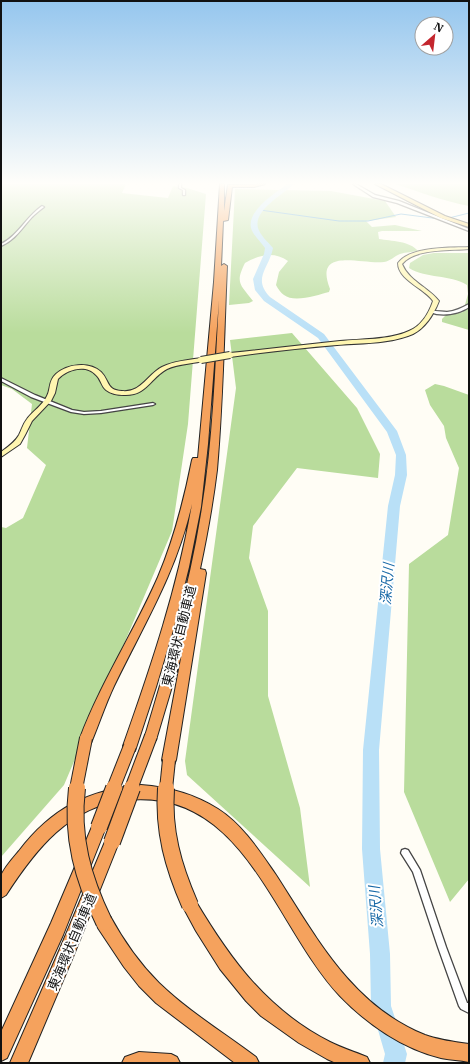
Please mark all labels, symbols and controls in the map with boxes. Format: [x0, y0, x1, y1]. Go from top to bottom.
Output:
north arrow [414, 16, 454, 56]
text: N [432, 19, 446, 36]
water label: 深沢川 [376, 560, 398, 606]
street label: 東海環状自動車道 [158, 583, 200, 689]
water label: 深沢川 [365, 883, 387, 929]
street label: 東海環状自動車道 [44, 891, 100, 993]

